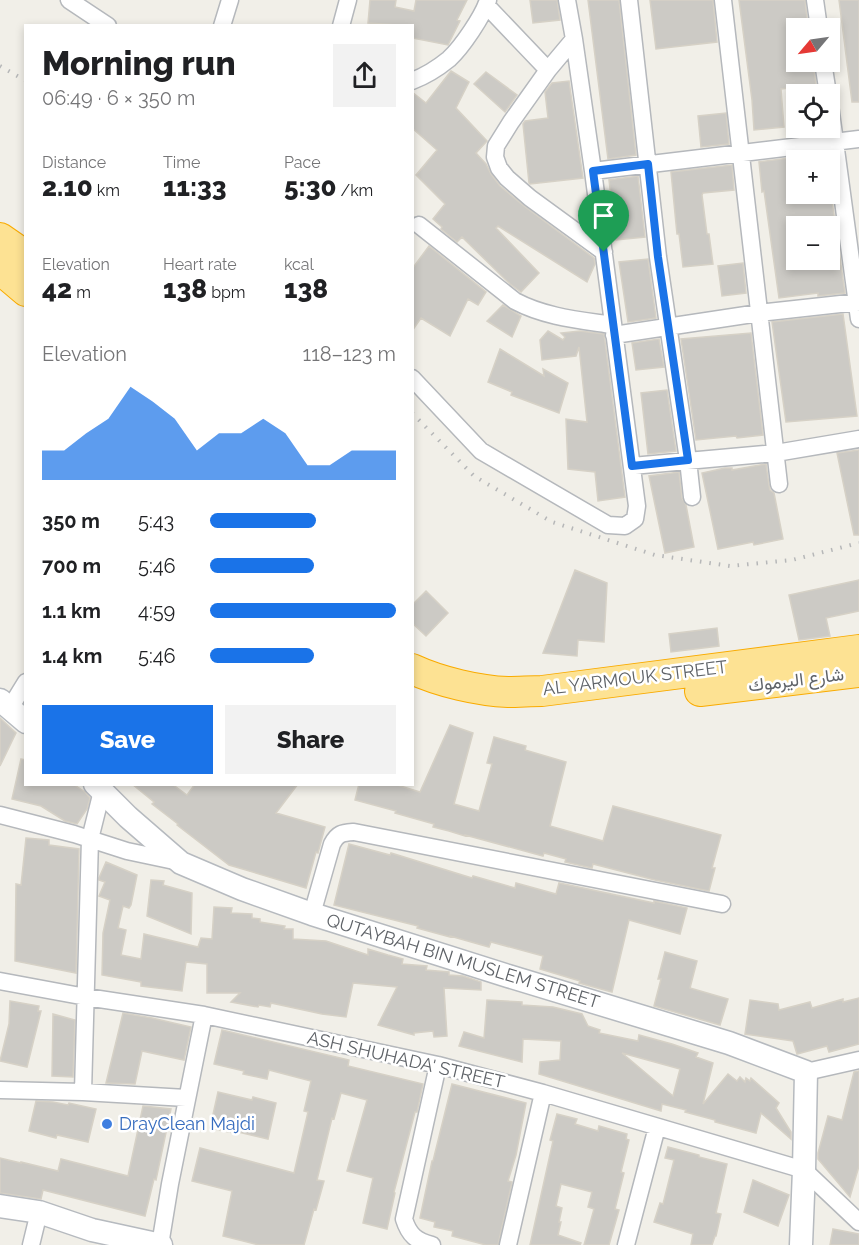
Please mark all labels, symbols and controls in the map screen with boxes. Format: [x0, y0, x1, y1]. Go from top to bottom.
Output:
north arrow [786, 18, 840, 72]
map controls [786, 18, 840, 270]
text: Morning run [42, 44, 236, 83]
button: share [333, 44, 396, 107]
button: locate [786, 84, 840, 138]
text: 06:49 · 6 × 350 m [42, 86, 195, 110]
button: + [786, 150, 840, 204]
text: Distance [42, 153, 106, 172]
text: Time [163, 153, 200, 172]
text: Pace [284, 153, 321, 172]
text: 2.10 [42, 172, 93, 202]
text: 11:33 [163, 172, 227, 202]
text: 5:30 [284, 172, 336, 202]
text: km [93, 181, 120, 200]
text: /km [336, 181, 373, 200]
pin [578, 190, 629, 252]
icon: arrive [587, 199, 620, 232]
button: − [786, 216, 840, 270]
text: Elevation [42, 255, 110, 274]
text: Heart rate [163, 255, 237, 274]
text: kcal [284, 255, 314, 274]
text: 42 [42, 274, 72, 304]
text: 138 [163, 274, 207, 304]
text: 138 [284, 274, 328, 304]
text: m [72, 283, 91, 302]
text: bpm [207, 283, 246, 302]
text: Elevation [42, 342, 127, 366]
text: 118–123 m [303, 342, 396, 366]
text: 350 m [42, 509, 100, 533]
text: 5:43 [138, 509, 174, 533]
text: 700 m [42, 554, 101, 578]
text: 5:46 [138, 554, 176, 578]
text: 1.1 km [42, 599, 101, 623]
text: 4:59 [138, 599, 175, 623]
text: 1.4 km [42, 644, 102, 668]
text: 5:46 [138, 644, 176, 668]
street label: AL YARMOUK STREET [542, 656, 728, 699]
street label: شارع اليرموك [747, 663, 845, 698]
button: Save [42, 705, 213, 774]
button: Share [225, 705, 396, 774]
street label: QUTAYBAH BIN MUSLEM STREET [324, 909, 602, 1012]
street label: ASH SHUHADA' STREET [305, 1027, 507, 1092]
place label: DrayClean Majdi [119, 1113, 255, 1134]
marker: DrayClean Majdi [100, 1117, 114, 1131]

